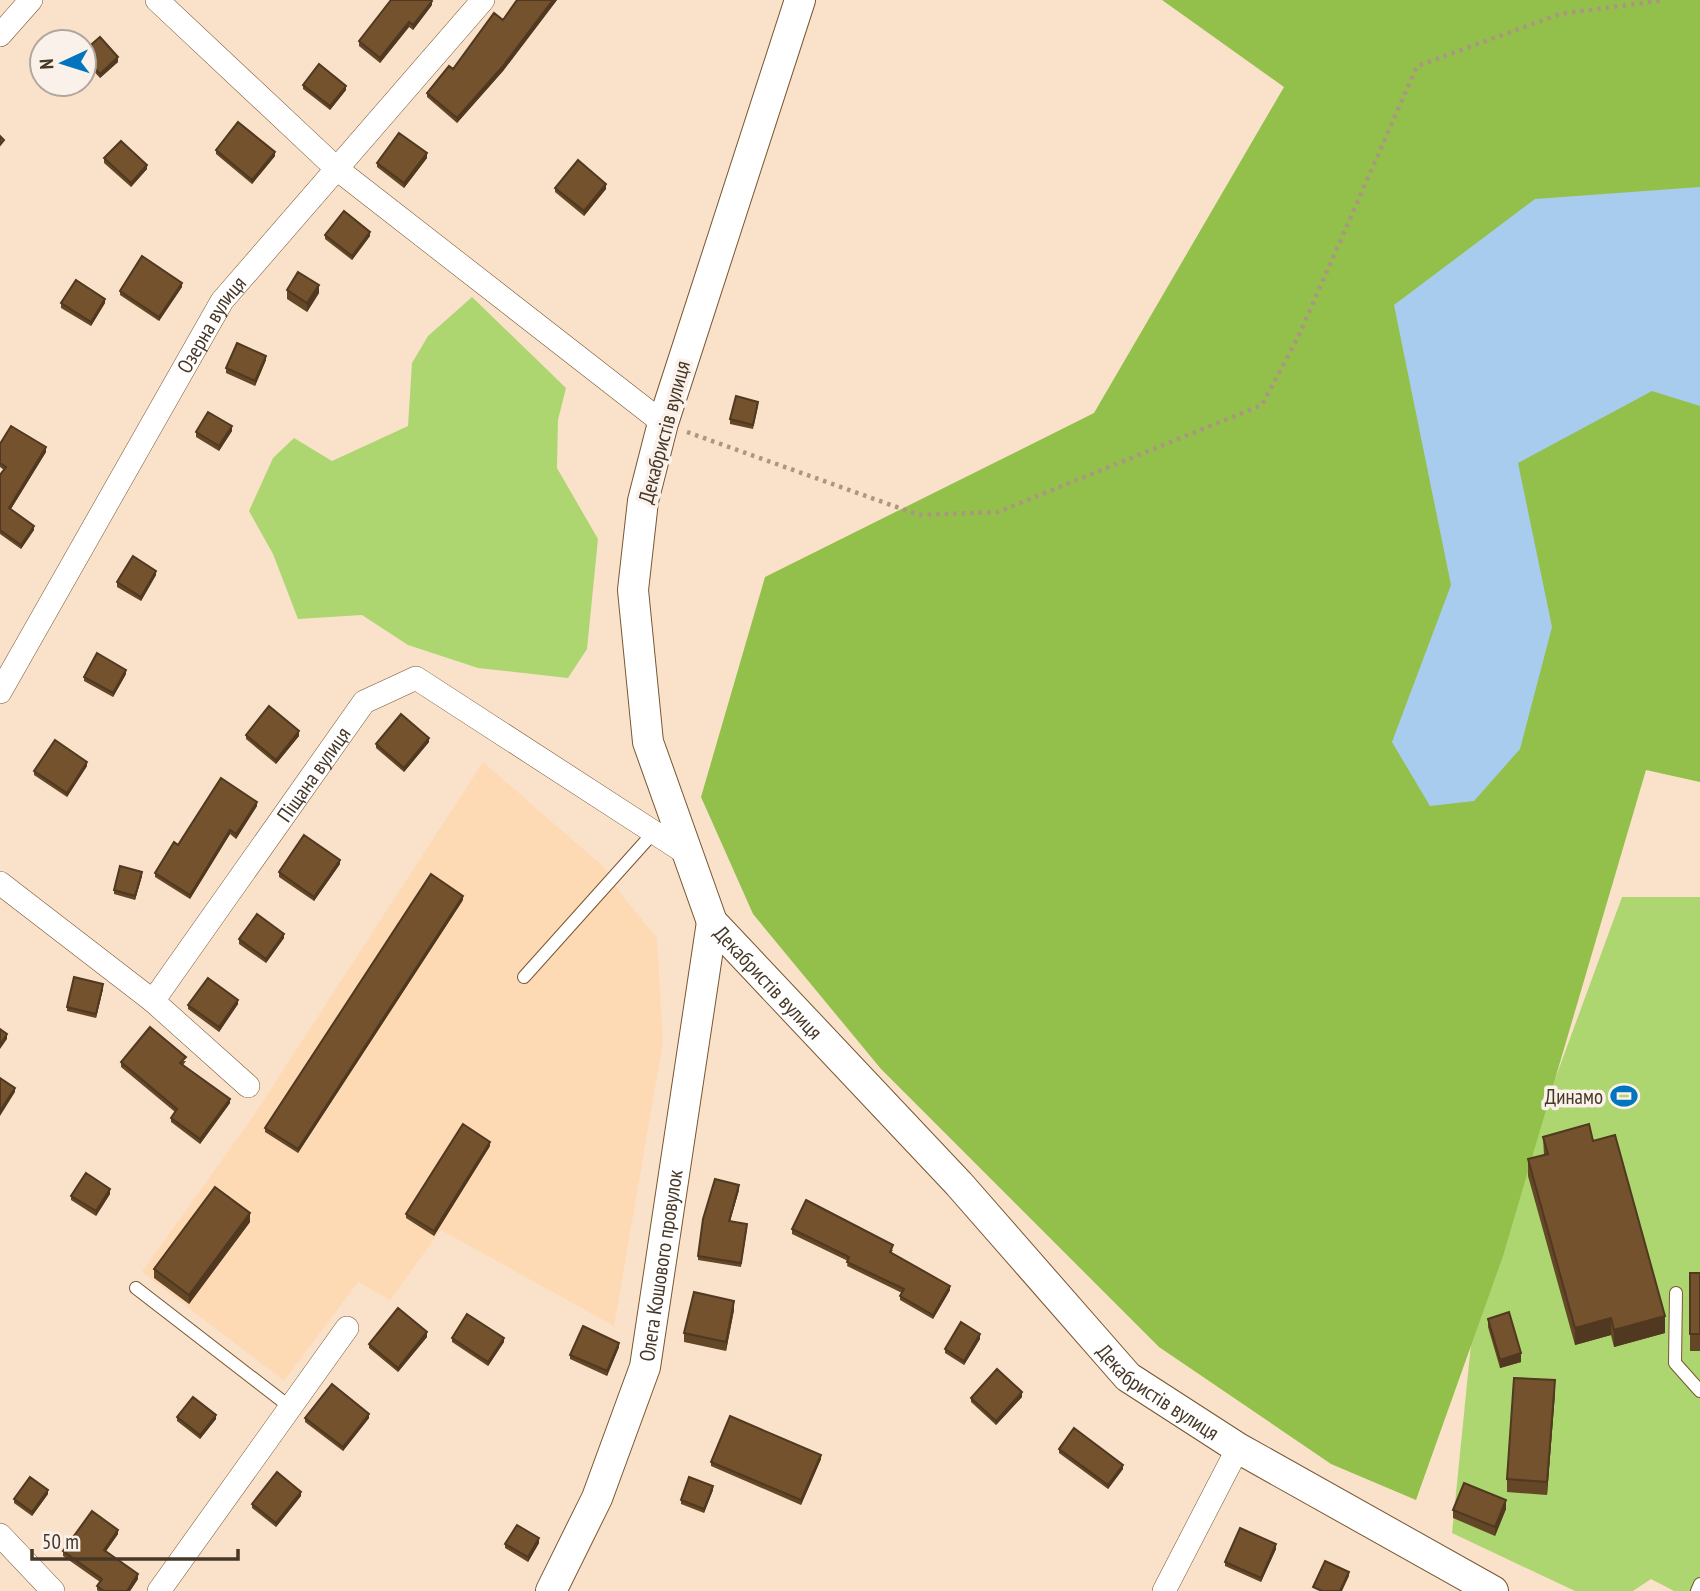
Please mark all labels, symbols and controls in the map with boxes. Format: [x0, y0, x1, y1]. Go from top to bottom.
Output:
north arrow [28, 28, 98, 98]
text: N [34, 58, 58, 70]
street label: Озерна вулиця [170, 270, 251, 378]
street label: Декабристів вулиця [632, 358, 696, 506]
street label: Піщана вулиця [270, 721, 356, 827]
street label: Декабристів вулиця [709, 919, 829, 1045]
sports icon: Динамо [1609, 1081, 1639, 1111]
place label: Динамо [1545, 1083, 1603, 1110]
street label: Олега Кошового провулок [633, 1168, 688, 1363]
street label: Декабристів вулиця [1091, 1338, 1225, 1446]
scale bar [32, 1518, 238, 1562]
text: 50 m [42, 1528, 79, 1555]

